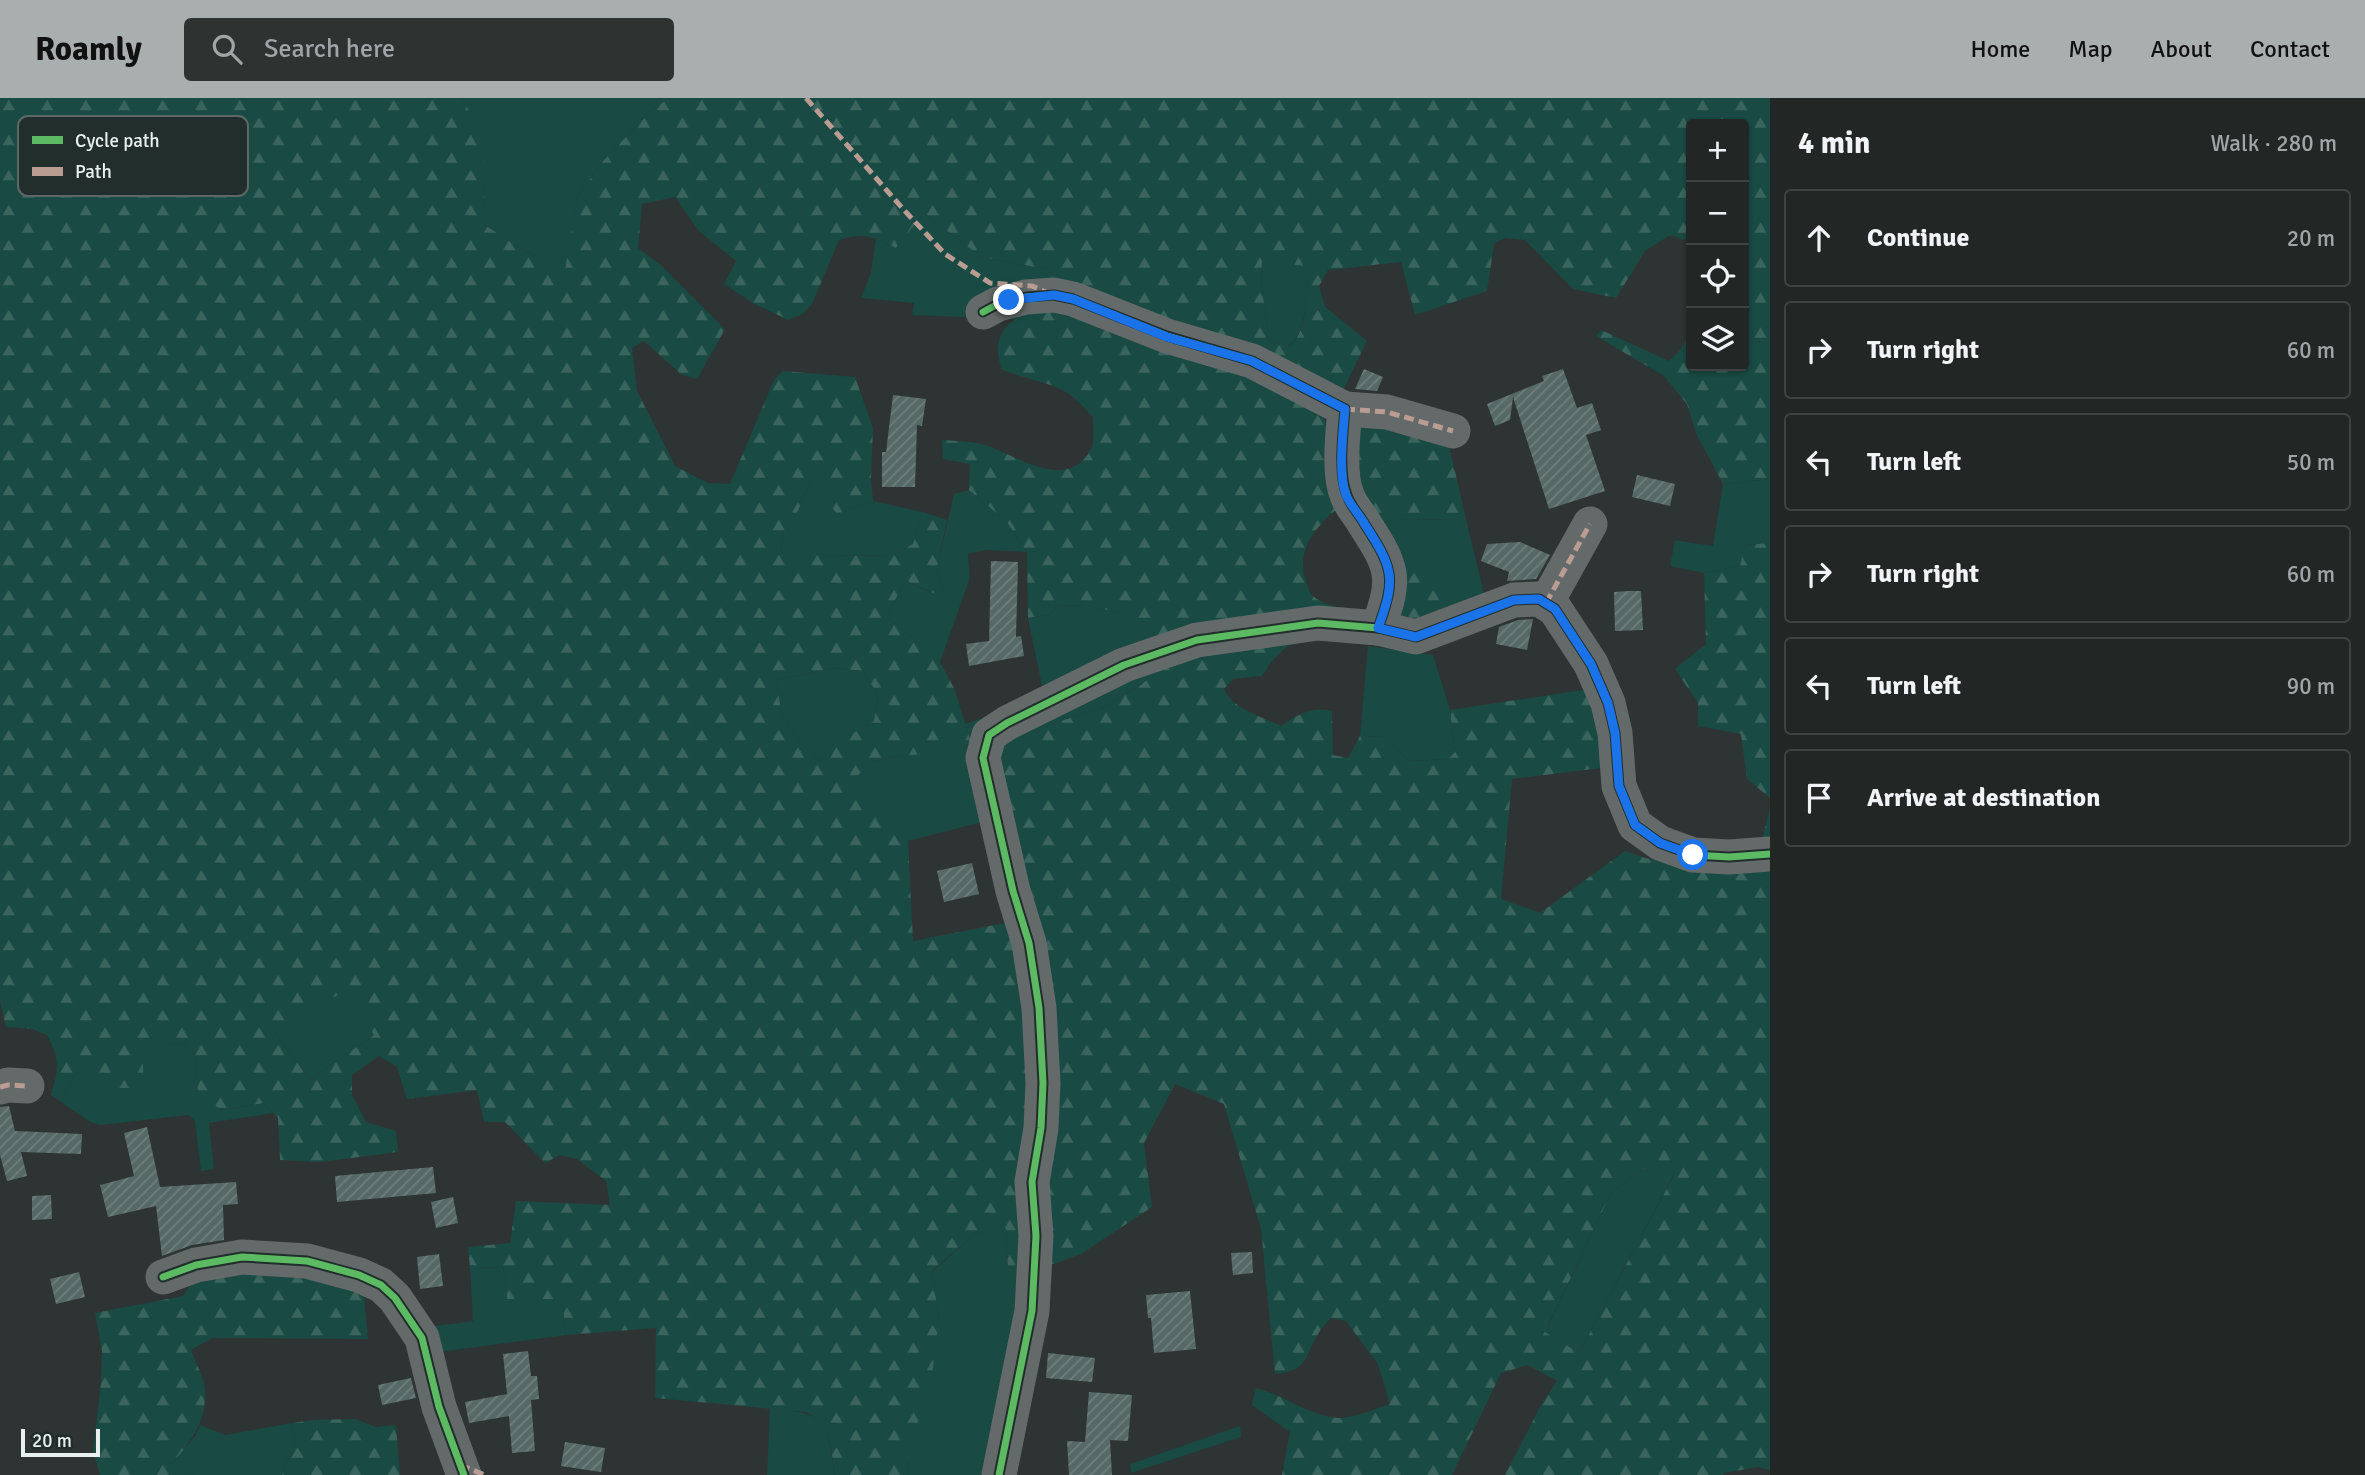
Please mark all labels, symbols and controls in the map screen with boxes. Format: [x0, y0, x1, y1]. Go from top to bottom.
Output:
search box [184, 18, 674, 81]
text: Roamly [35, 29, 142, 70]
icon: search [208, 30, 246, 68]
text: Search here [264, 33, 395, 65]
text: Home [1970, 34, 2030, 64]
text: Map [2068, 34, 2113, 64]
text: About [2151, 34, 2212, 64]
text: Contact [2250, 34, 2330, 64]
legend [18, 116, 248, 196]
map controls [1686, 119, 1749, 371]
button: + [1686, 119, 1749, 182]
text: 4 min [1798, 125, 1870, 162]
text: Cycle path [75, 129, 160, 153]
text: Walk · 280 m [2211, 129, 2337, 158]
text: Path [75, 160, 112, 184]
button: − [1686, 182, 1749, 245]
icon: ahead [1800, 219, 1838, 257]
text: Continue [1867, 222, 1969, 254]
text: 20 m [2287, 224, 2335, 253]
button: locate [1686, 245, 1749, 308]
route end [993, 284, 1024, 315]
button: layers [1686, 308, 1749, 371]
icon: right [1800, 331, 1838, 369]
text: Turn right [1867, 334, 1979, 366]
text: 60 m [2287, 336, 2335, 365]
icon: left [1800, 443, 1838, 481]
text: Turn left [1867, 446, 1961, 478]
text: 50 m [2287, 448, 2335, 477]
icon: right [1800, 555, 1838, 593]
text: Turn right [1867, 558, 1979, 590]
text: 60 m [2287, 560, 2335, 589]
icon: left [1800, 667, 1838, 705]
text: Turn left [1867, 670, 1961, 702]
text: 90 m [2287, 672, 2335, 701]
icon: arrive [1800, 779, 1838, 817]
text: Arrive at destination [1867, 782, 2100, 814]
route start [1677, 839, 1708, 870]
scale bar [21, 1426, 100, 1458]
text: 20 m [32, 1429, 72, 1453]

